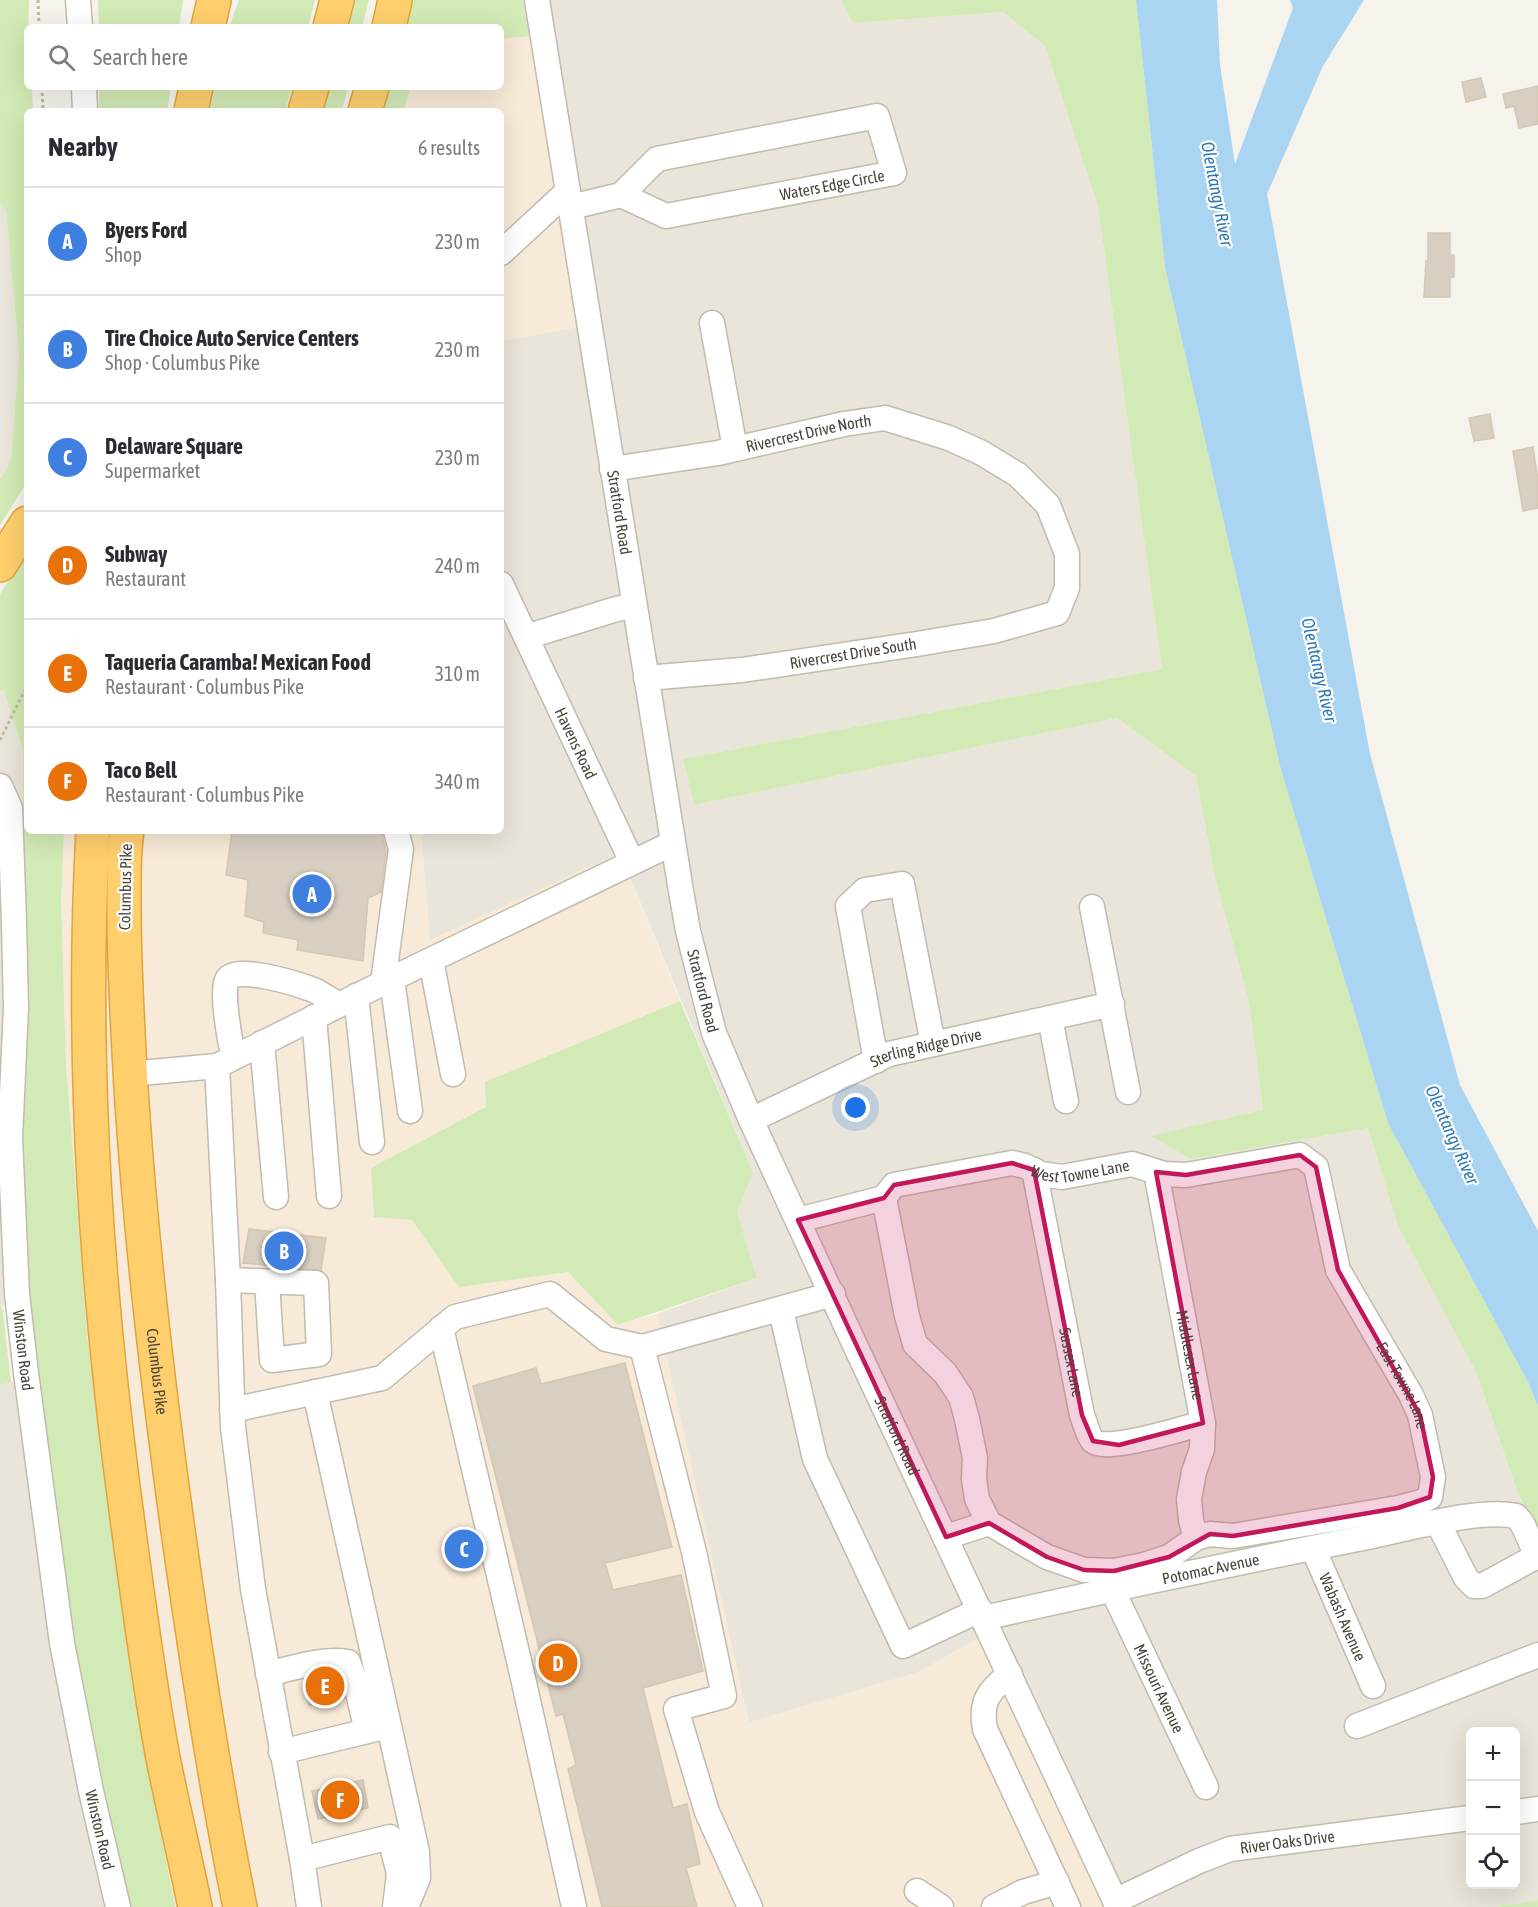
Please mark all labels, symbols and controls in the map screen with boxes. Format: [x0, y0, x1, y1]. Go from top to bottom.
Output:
search box [24, 24, 504, 90]
icon: search [45, 41, 78, 74]
text: Search here [93, 44, 188, 70]
text: Nearby [48, 132, 118, 162]
text: 6 results [418, 136, 480, 159]
water label: Olentangy River [1197, 140, 1238, 249]
street label: Waters Edge Circle [778, 166, 886, 203]
text: Byers Ford [105, 217, 187, 243]
text: A [63, 230, 72, 253]
text: 230 m [435, 230, 480, 253]
text: Shop [105, 243, 142, 266]
text: Tire Choice Auto Service Centers [105, 325, 359, 351]
text: B [63, 338, 72, 361]
text: 230 m [435, 338, 480, 361]
text: Shop · Columbus Pike [105, 351, 260, 374]
street label: Rivercrest Drive North [744, 411, 872, 455]
text: Delaware Square [105, 433, 243, 459]
text: C [63, 446, 72, 469]
text: 230 m [435, 446, 480, 469]
text: Supermarket [105, 459, 200, 482]
street label: Stratford Road [604, 469, 635, 556]
text: Subway [105, 541, 167, 567]
text: D [62, 554, 73, 577]
text: 240 m [435, 554, 480, 577]
text: Restaurant [105, 567, 186, 590]
water label: Olentangy River [1297, 616, 1342, 725]
street label: Rivercrest Drive South [788, 634, 918, 672]
text: Taqueria Caramba! Mexican Food [105, 649, 371, 675]
text: E [63, 662, 72, 685]
text: 310 m [435, 662, 480, 685]
text: Restaurant · Columbus Pike [105, 675, 304, 698]
street label: Havens Road [552, 705, 601, 782]
text: Taco Bell [105, 757, 177, 783]
text: F [63, 770, 72, 793]
text: 340 m [435, 770, 480, 793]
text: Restaurant · Columbus Pike [105, 783, 304, 806]
street label: Columbus Pike [115, 844, 135, 930]
pin: A [292, 872, 332, 916]
street label: Stratford Road [684, 948, 722, 1034]
street label: Sterling Ridge Drive [867, 1025, 983, 1071]
water label: Olentangy River [1421, 1082, 1484, 1188]
your location [841, 1093, 870, 1122]
street label: West Towne Lane [1028, 1156, 1131, 1186]
pin: B [264, 1228, 304, 1274]
street label: Middlesex Lane [1173, 1308, 1207, 1401]
street label: Winston Road [10, 1309, 37, 1392]
street label: Sussex Lane [1056, 1326, 1087, 1399]
street label: Columbus Pike [143, 1327, 172, 1416]
street label: East Towne Lane [1373, 1339, 1432, 1430]
street label: Stratford Road [871, 1393, 924, 1478]
pin: C [444, 1526, 484, 1572]
street label: Potomac Avenue [1161, 1550, 1261, 1588]
street label: Wabash Avenue [1316, 1570, 1370, 1663]
pin: D [538, 1640, 578, 1686]
street label: Missouri Avenue [1130, 1641, 1188, 1736]
pin: E [306, 1664, 344, 1708]
map controls [1466, 1727, 1520, 1889]
button: + [1466, 1727, 1520, 1781]
pin: F [320, 1778, 360, 1822]
button: − [1466, 1781, 1520, 1835]
street label: Winston Road [82, 1788, 118, 1871]
street label: River Oaks Drive [1239, 1827, 1336, 1857]
button: locate [1466, 1835, 1520, 1889]

